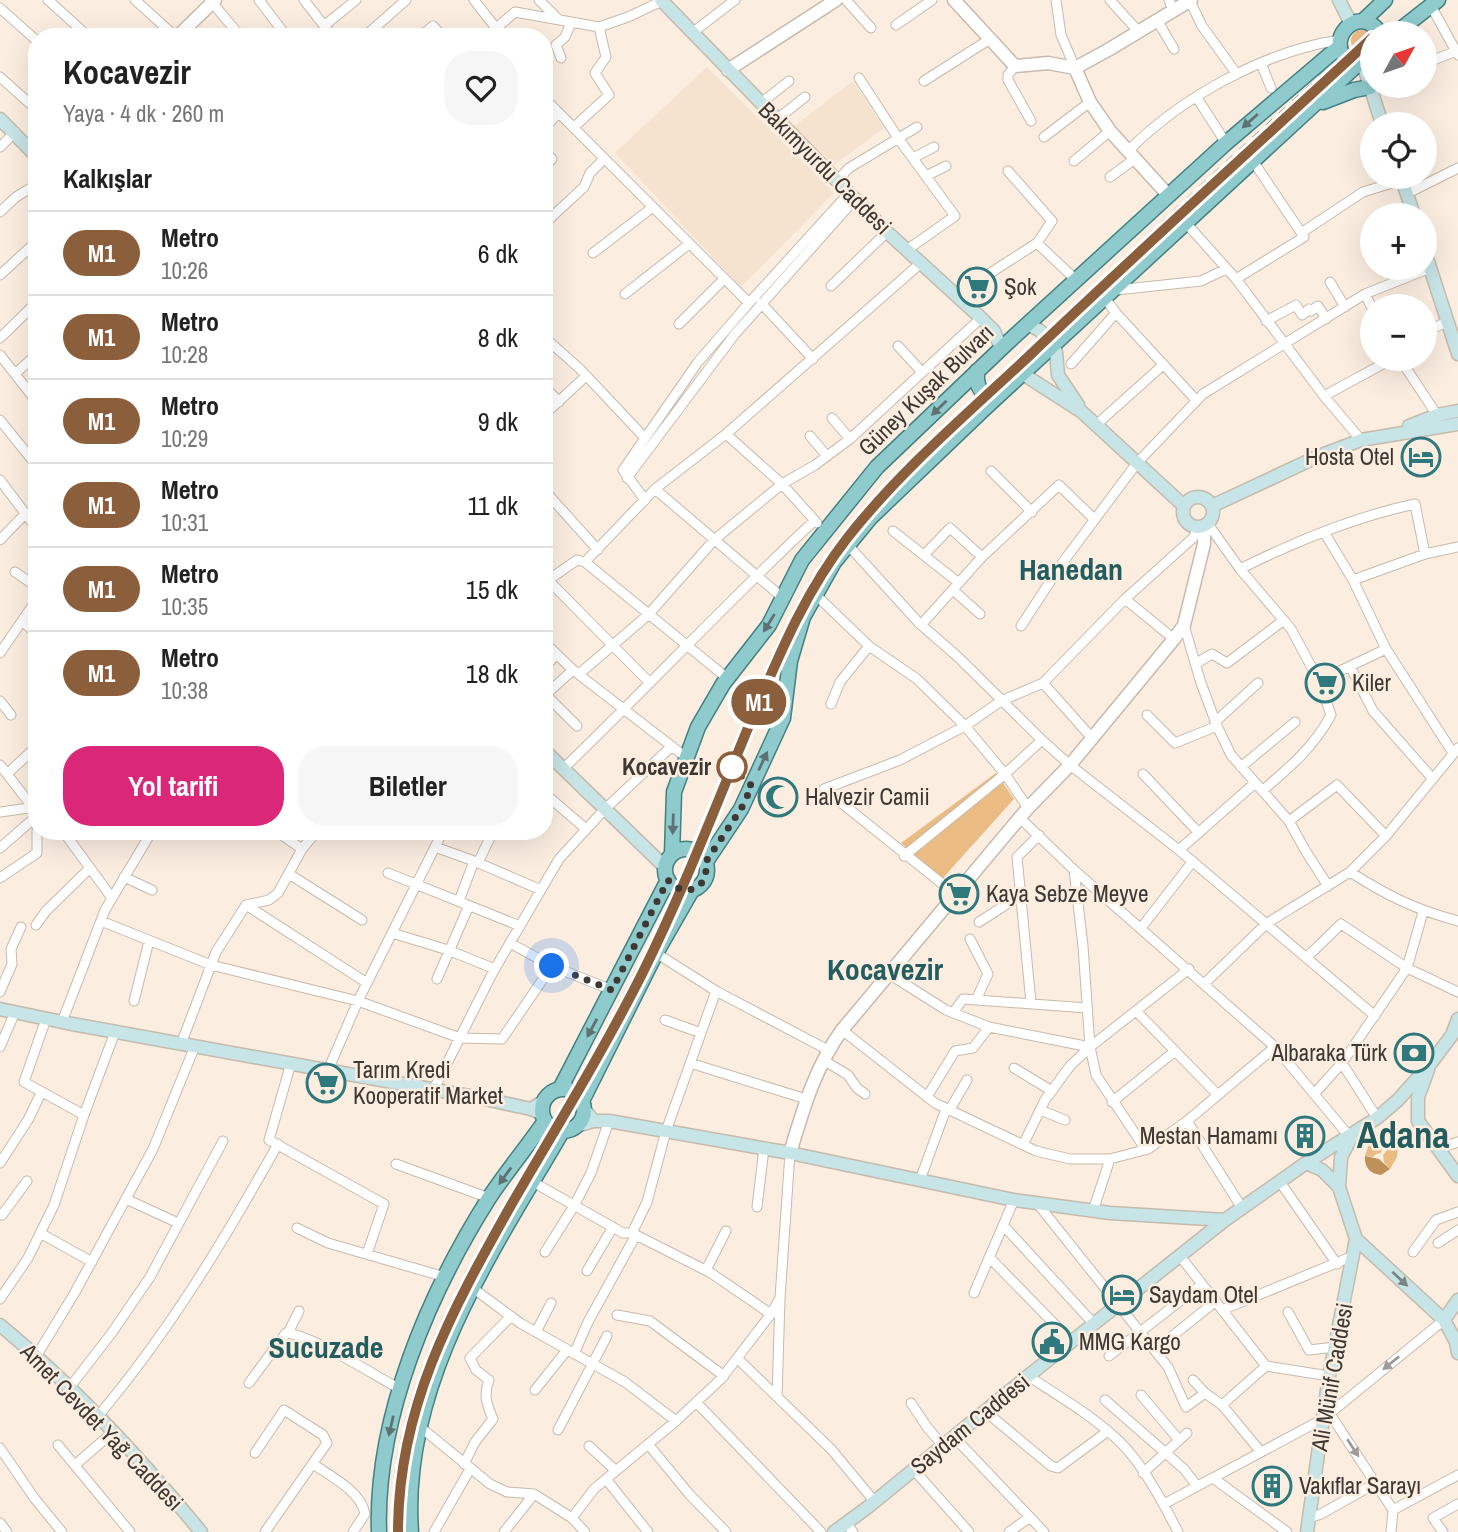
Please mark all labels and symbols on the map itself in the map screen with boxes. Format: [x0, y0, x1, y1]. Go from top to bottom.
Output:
north arrow [1360, 21, 1437, 98]
street label: Bakımyurdu Caddesi [752, 94, 899, 241]
one-way arrow [1241, 113, 1259, 129]
supermarket icon: Şok [956, 266, 998, 308]
place label: Şok [1004, 271, 1037, 302]
street label: Güney Kuşak Bulvarı [851, 317, 1000, 462]
one-way arrow [931, 399, 948, 415]
hotel icon: Hosta Otel [1400, 436, 1442, 478]
place label: Hosta Otel [1305, 441, 1394, 472]
district label: Hanedan [1019, 549, 1123, 589]
one-way arrow [762, 614, 775, 633]
supermarket icon: Kiler [1304, 662, 1346, 704]
place label: Kiler [1352, 667, 1391, 698]
line badge: M1 [728, 679, 790, 725]
place label: Kocavezir [622, 751, 712, 782]
one-way arrow [757, 751, 769, 771]
marker: Kocavezir [717, 752, 747, 782]
mosque icon: Halvezir Camii [757, 776, 799, 818]
place label: Halvezir Camii [805, 781, 930, 812]
one-way arrow [668, 814, 679, 836]
supermarket icon: Kaya Sebze Meyve [938, 873, 980, 915]
place label: Kaya Sebze Meyve [986, 878, 1149, 909]
your location [534, 948, 569, 983]
district label: Kocavezir [827, 949, 944, 989]
one-way arrow [586, 1018, 598, 1038]
bank icon: Albaraka Türk [1393, 1032, 1435, 1074]
place label: Albaraka Türk [1271, 1037, 1388, 1068]
place label: Tarım Kredi Kooperatif Market [353, 1054, 503, 1111]
supermarket icon: Tarım Kredi Kooperatif Market [305, 1062, 347, 1104]
district label: Adana [1357, 1110, 1449, 1160]
building icon: Mestan Hamamı [1284, 1115, 1326, 1157]
place label: Mestan Hamamı [1140, 1120, 1278, 1151]
one-way arrow [499, 1167, 513, 1185]
one-way arrow [1391, 1271, 1408, 1287]
hotel icon: Saydam Otel [1101, 1274, 1143, 1316]
place label: Saydam Otel [1149, 1279, 1258, 1310]
street label: Ali Münif Caddesi [1303, 1300, 1360, 1454]
public building icon: MMG Kargo [1031, 1321, 1073, 1363]
place label: MMG Kargo [1079, 1326, 1181, 1357]
district label: Sucuzade [269, 1327, 383, 1367]
street label: Amet Cevdet Yağ Caddesi [14, 1335, 190, 1517]
one-way arrow [1382, 1356, 1400, 1371]
street label: Saydam Caddesi [904, 1366, 1036, 1481]
one-way arrow [385, 1415, 396, 1437]
one-way arrow [1346, 1439, 1359, 1458]
building icon: Vakıflar Sarayı [1251, 1465, 1293, 1507]
place label: Vakıflar Sarayı [1299, 1470, 1421, 1501]

